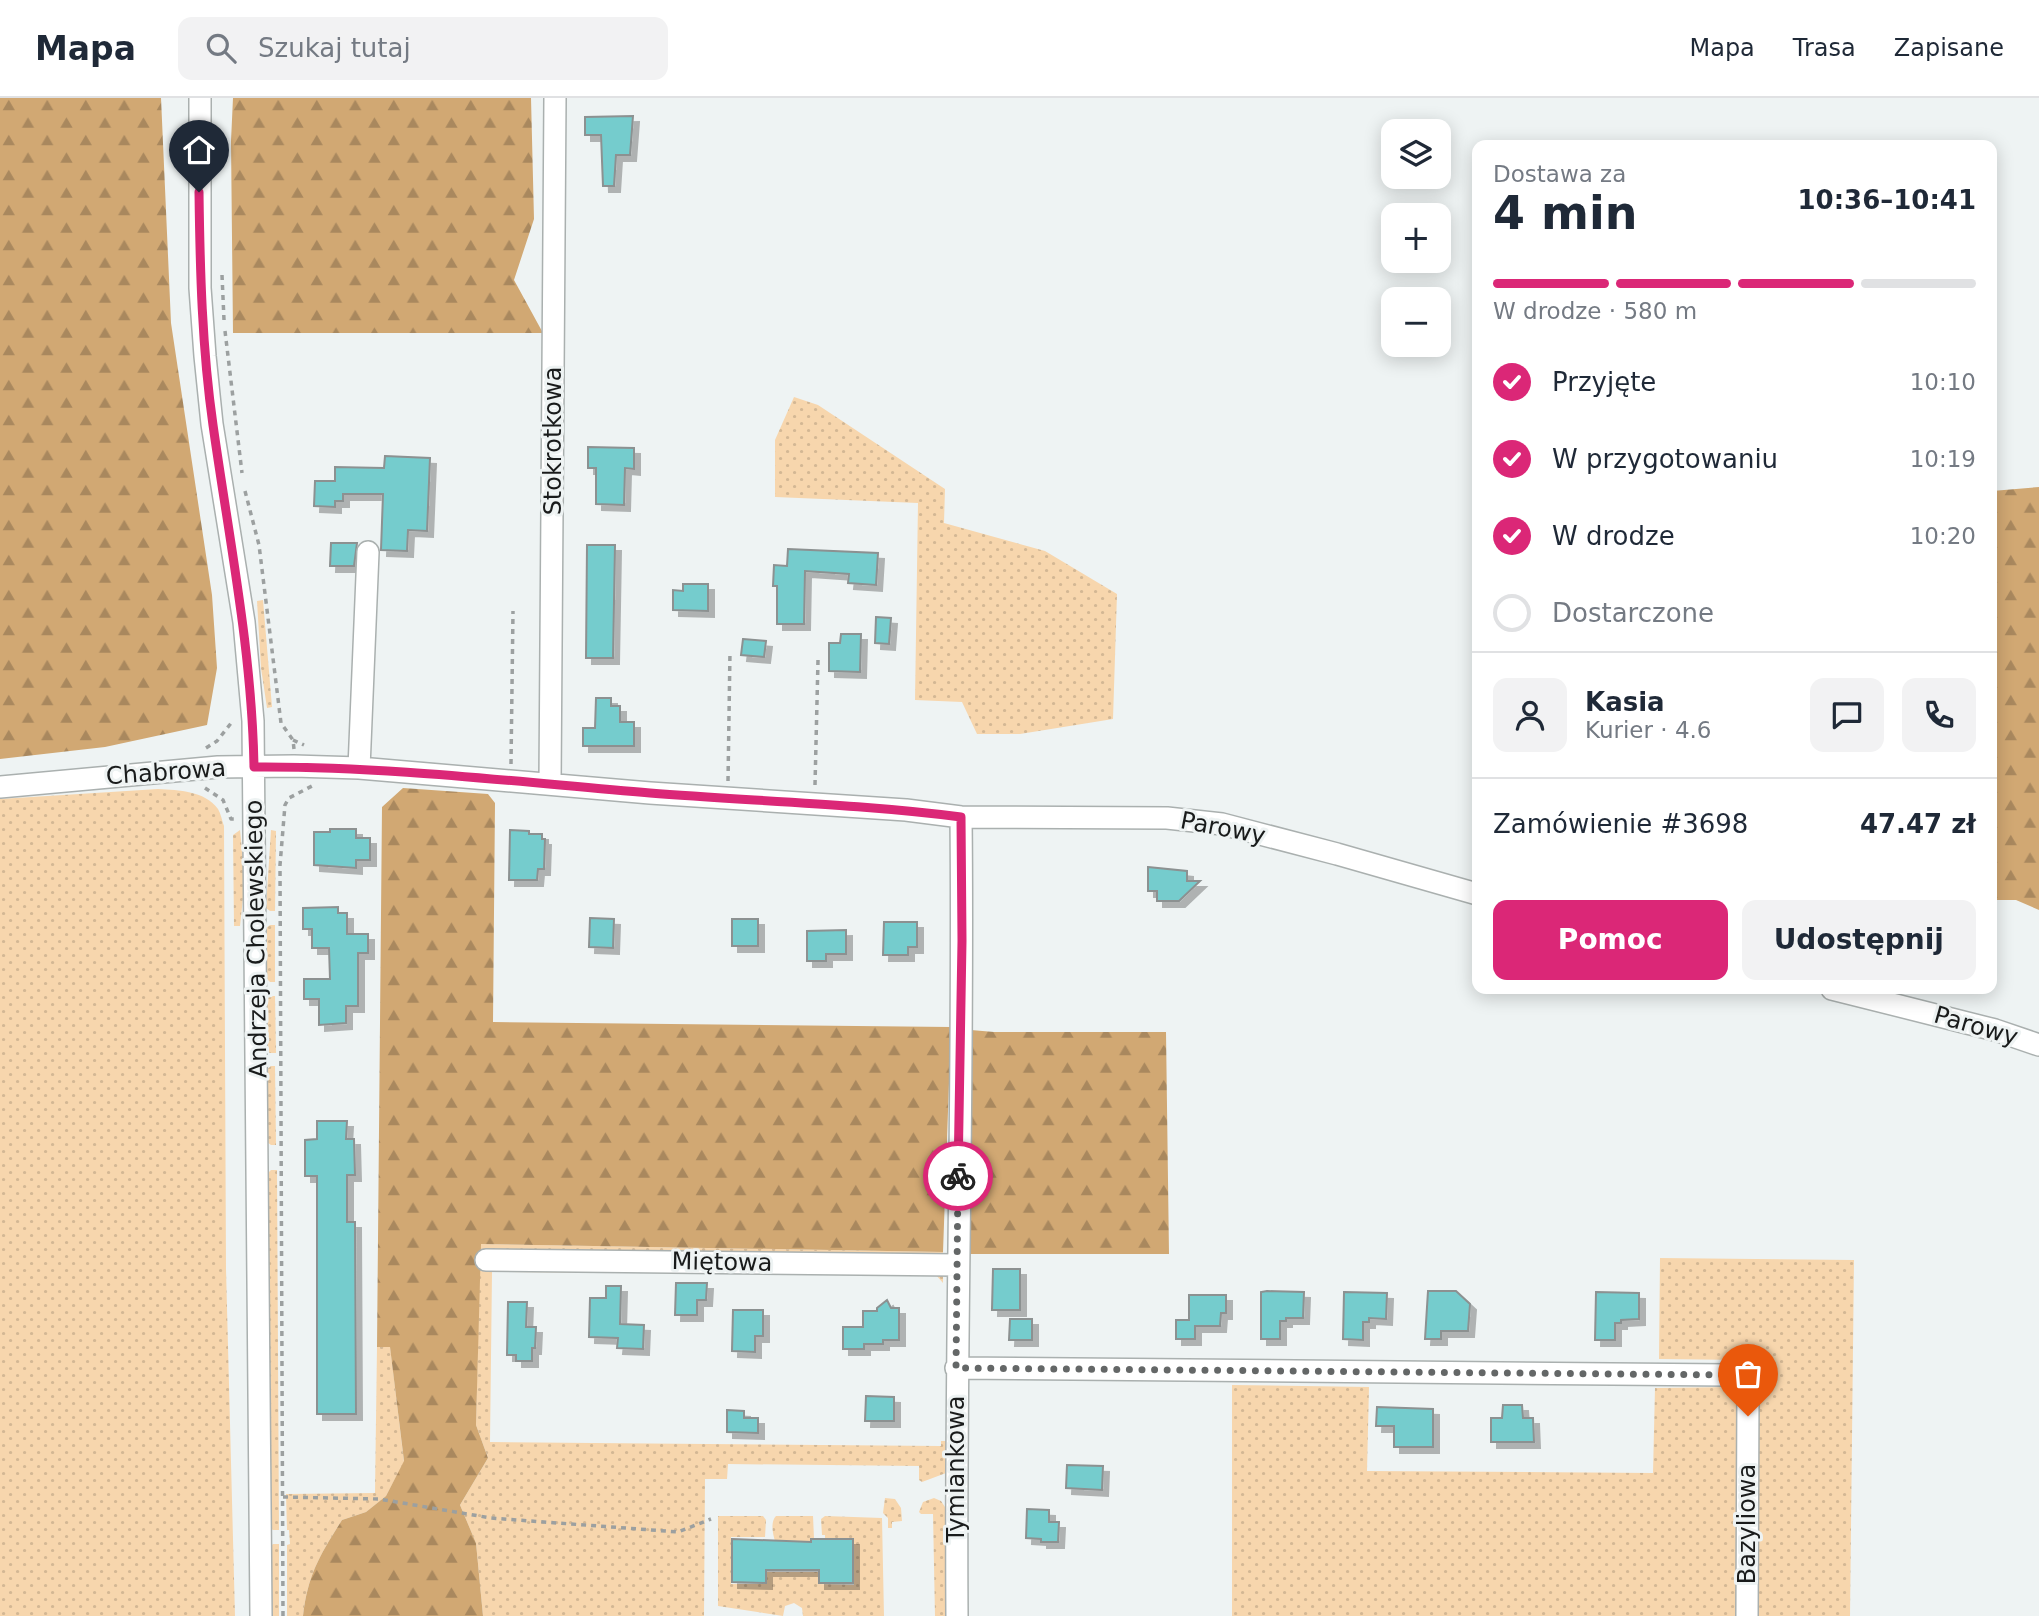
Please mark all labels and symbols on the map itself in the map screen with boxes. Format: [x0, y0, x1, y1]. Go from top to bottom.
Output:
pin [169, 120, 229, 192]
street label: Stokrotkowa [539, 367, 567, 515]
street label: Chabrowa [105, 754, 227, 790]
street label: Andrzeja Cholewskiego [240, 799, 272, 1079]
street label: Parowy [1178, 806, 1268, 850]
street label: Parowy [1931, 1001, 2021, 1051]
courier [923, 1141, 993, 1211]
street label: Miętowa [671, 1247, 773, 1277]
pin [1718, 1344, 1778, 1416]
street label: Tymiankowa [942, 1395, 970, 1544]
street label: Bazyliowa [1733, 1464, 1761, 1584]

